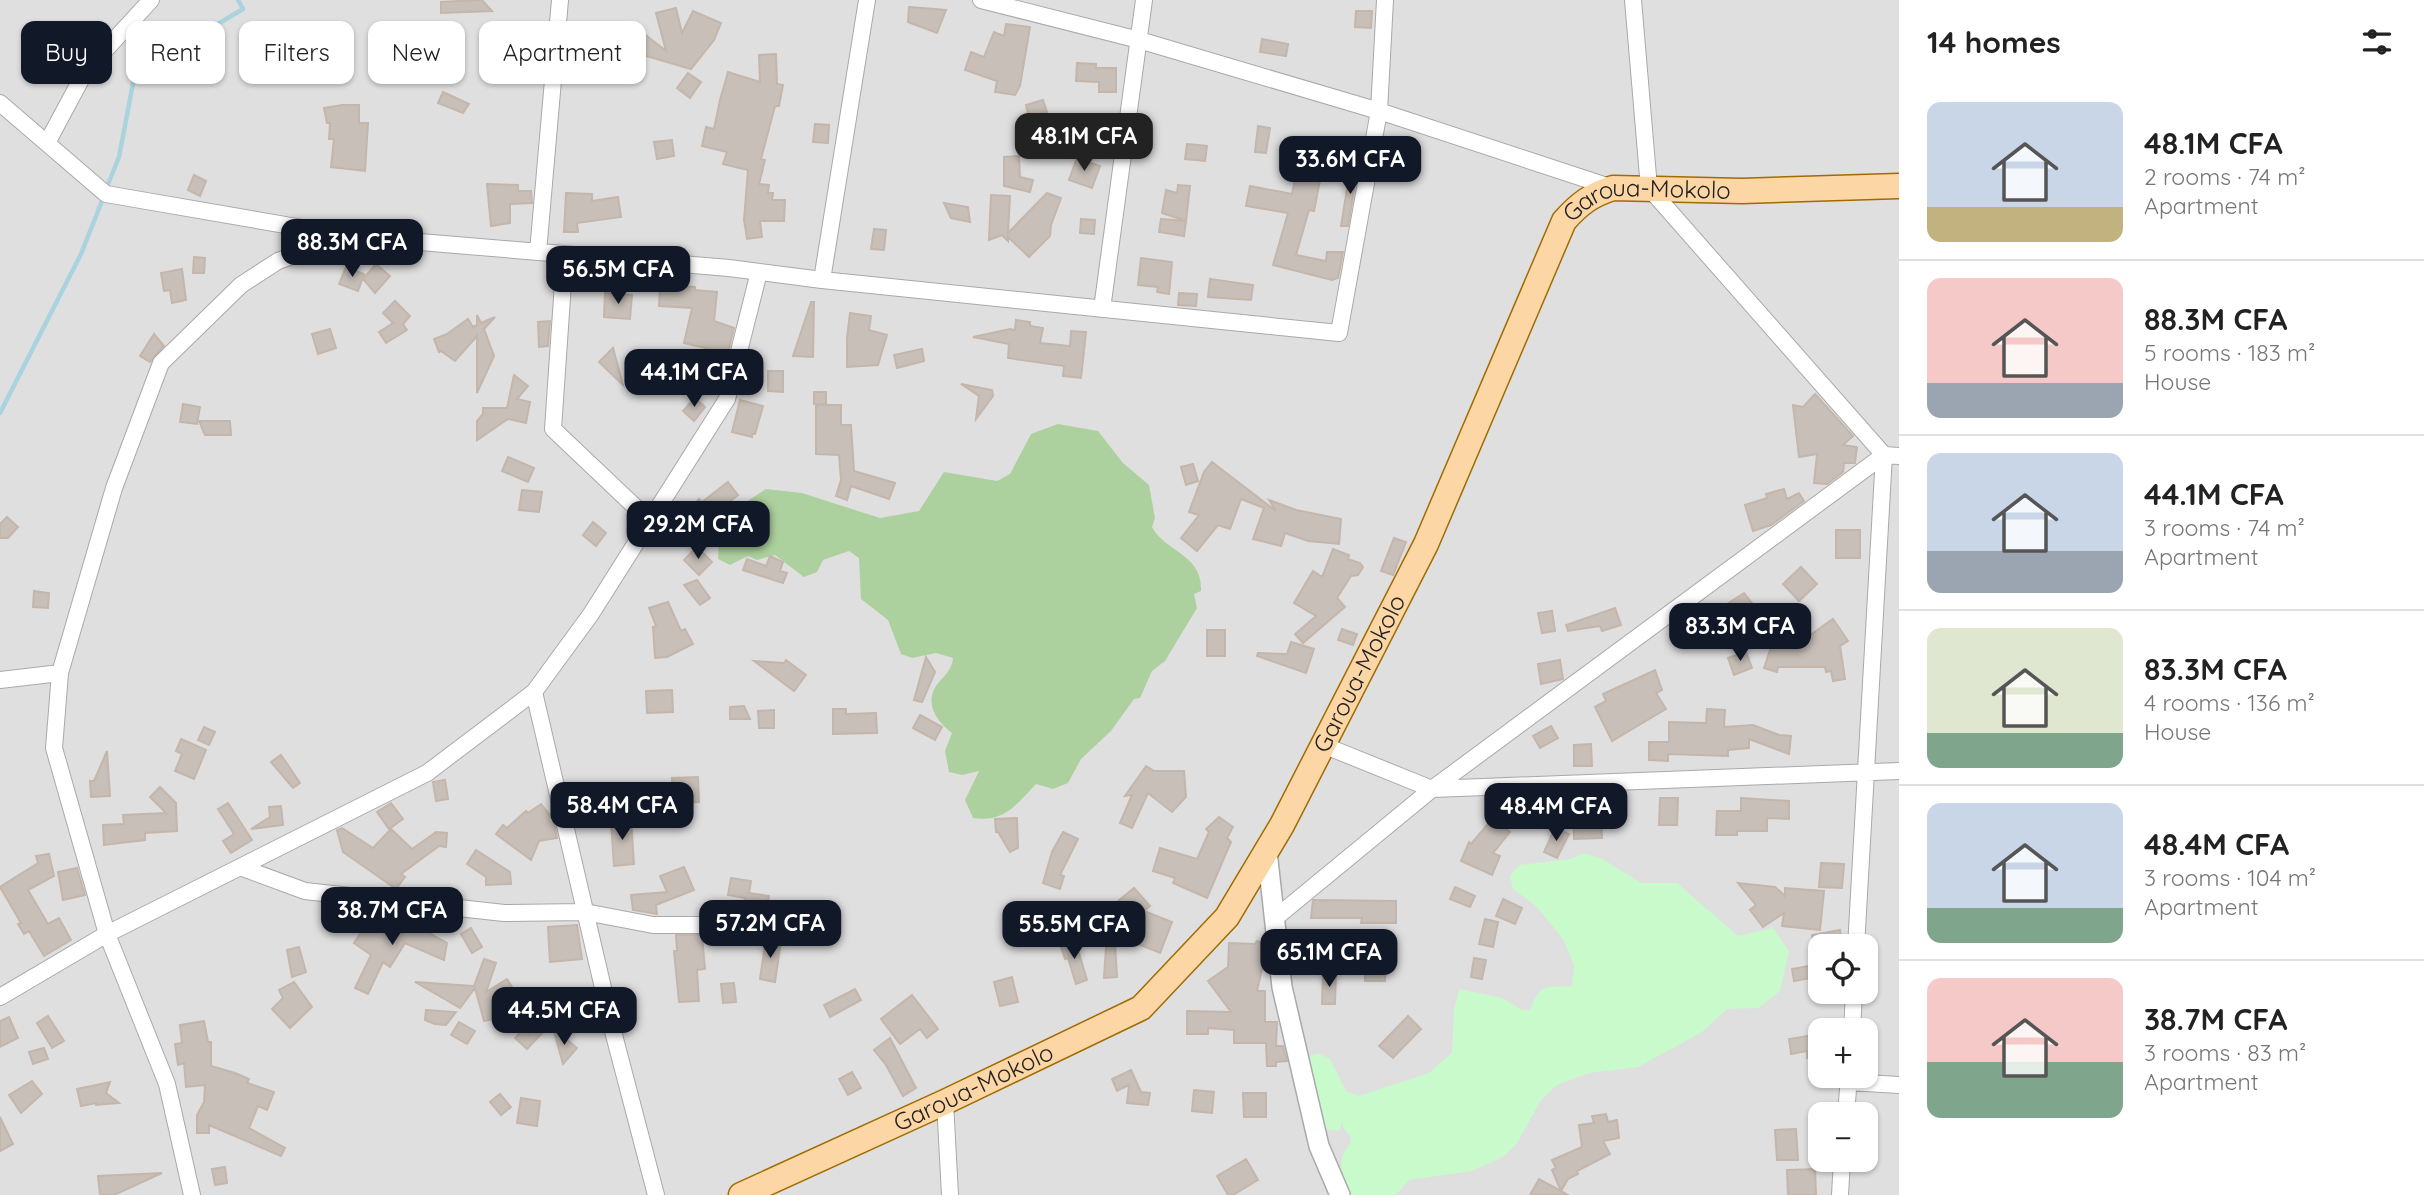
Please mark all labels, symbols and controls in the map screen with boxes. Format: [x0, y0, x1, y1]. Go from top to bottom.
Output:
chip: Buy [21, 21, 112, 84]
chip: Rent [126, 21, 225, 84]
chip: Filters [239, 21, 354, 84]
chip: New [368, 21, 465, 84]
chip: Apartment [479, 21, 646, 84]
text: 14 homes [1927, 23, 2061, 61]
icon: filters [2358, 23, 2396, 61]
pin: 48.1M CFA [1004, 114, 1164, 173]
text: 48.1M CFA [1031, 121, 1137, 150]
text: 48.1M CFA [2144, 124, 2283, 162]
icon: home [1983, 130, 2067, 214]
pin: 33.6M CFA [1270, 136, 1430, 196]
text: 33.6M CFA [1295, 144, 1405, 173]
text: 2 rooms · 74 m² [2144, 162, 2306, 191]
street label: Garoua-Mokolo [1556, 172, 1731, 227]
text: Apartment [2144, 191, 2258, 220]
pin: 88.3M CFA [272, 219, 432, 279]
text: 88.3M CFA [297, 227, 407, 256]
pin: 56.5M CFA [538, 246, 698, 306]
text: 56.5M CFA [562, 254, 674, 283]
text: 88.3M CFA [2144, 300, 2287, 338]
icon: home [1983, 306, 2067, 390]
text: 5 rooms · 183 m² [2144, 338, 2315, 367]
pin: 44.1M CFA [614, 350, 774, 409]
text: 44.1M CFA [640, 357, 748, 386]
text: House [2144, 367, 2211, 396]
text: 44.1M CFA [2144, 475, 2284, 513]
icon: home [1983, 481, 2067, 565]
pin: 29.2M CFA [618, 502, 778, 561]
text: 29.2M CFA [643, 509, 753, 538]
text: 3 rooms · 74 m² [2144, 513, 2305, 542]
text: Apartment [2144, 542, 2258, 571]
street label: Garoua-Mokolo [1306, 589, 1412, 757]
pin: 83.3M CFA [1660, 604, 1820, 663]
text: 83.3M CFA [1685, 611, 1795, 640]
text: 83.3M CFA [2144, 650, 2287, 688]
icon: home [1983, 656, 2067, 740]
text: 4 rooms · 136 m² [2144, 688, 2315, 717]
text: House [2144, 717, 2211, 746]
pin: 58.4M CFA [542, 782, 702, 842]
pin: 48.4M CFA [1476, 784, 1636, 843]
text: 58.4M CFA [567, 790, 678, 819]
text: 48.4M CFA [1500, 791, 1612, 820]
text: 48.4M CFA [2144, 825, 2289, 863]
icon: home [1983, 831, 2067, 915]
text: 3 rooms · 104 m² [2144, 863, 2316, 892]
pin: 38.7M CFA [312, 888, 472, 947]
text: Apartment [2144, 892, 2258, 921]
text: 38.7M CFA [337, 895, 447, 924]
pin: 57.2M CFA [690, 900, 850, 960]
pin: 55.5M CFA [994, 902, 1154, 961]
text: 57.2M CFA [715, 908, 825, 937]
text: 55.5M CFA [1018, 909, 1130, 938]
pin: 65.1M CFA [1249, 930, 1409, 989]
map controls [1808, 934, 1878, 1172]
button: locate [1808, 934, 1878, 1004]
text: 65.1M CFA [1276, 937, 1382, 966]
pin: 44.5M CFA [484, 988, 644, 1047]
text: 44.5M CFA [508, 995, 620, 1024]
text: 38.7M CFA [2144, 1000, 2287, 1038]
icon: home [1983, 1006, 2067, 1090]
button: + [1808, 1018, 1878, 1088]
street label: Garoua-Mokolo [888, 1036, 1058, 1137]
text: 3 rooms · 83 m² [2144, 1038, 2306, 1067]
text: Apartment [2144, 1067, 2258, 1096]
button: − [1808, 1102, 1878, 1172]

